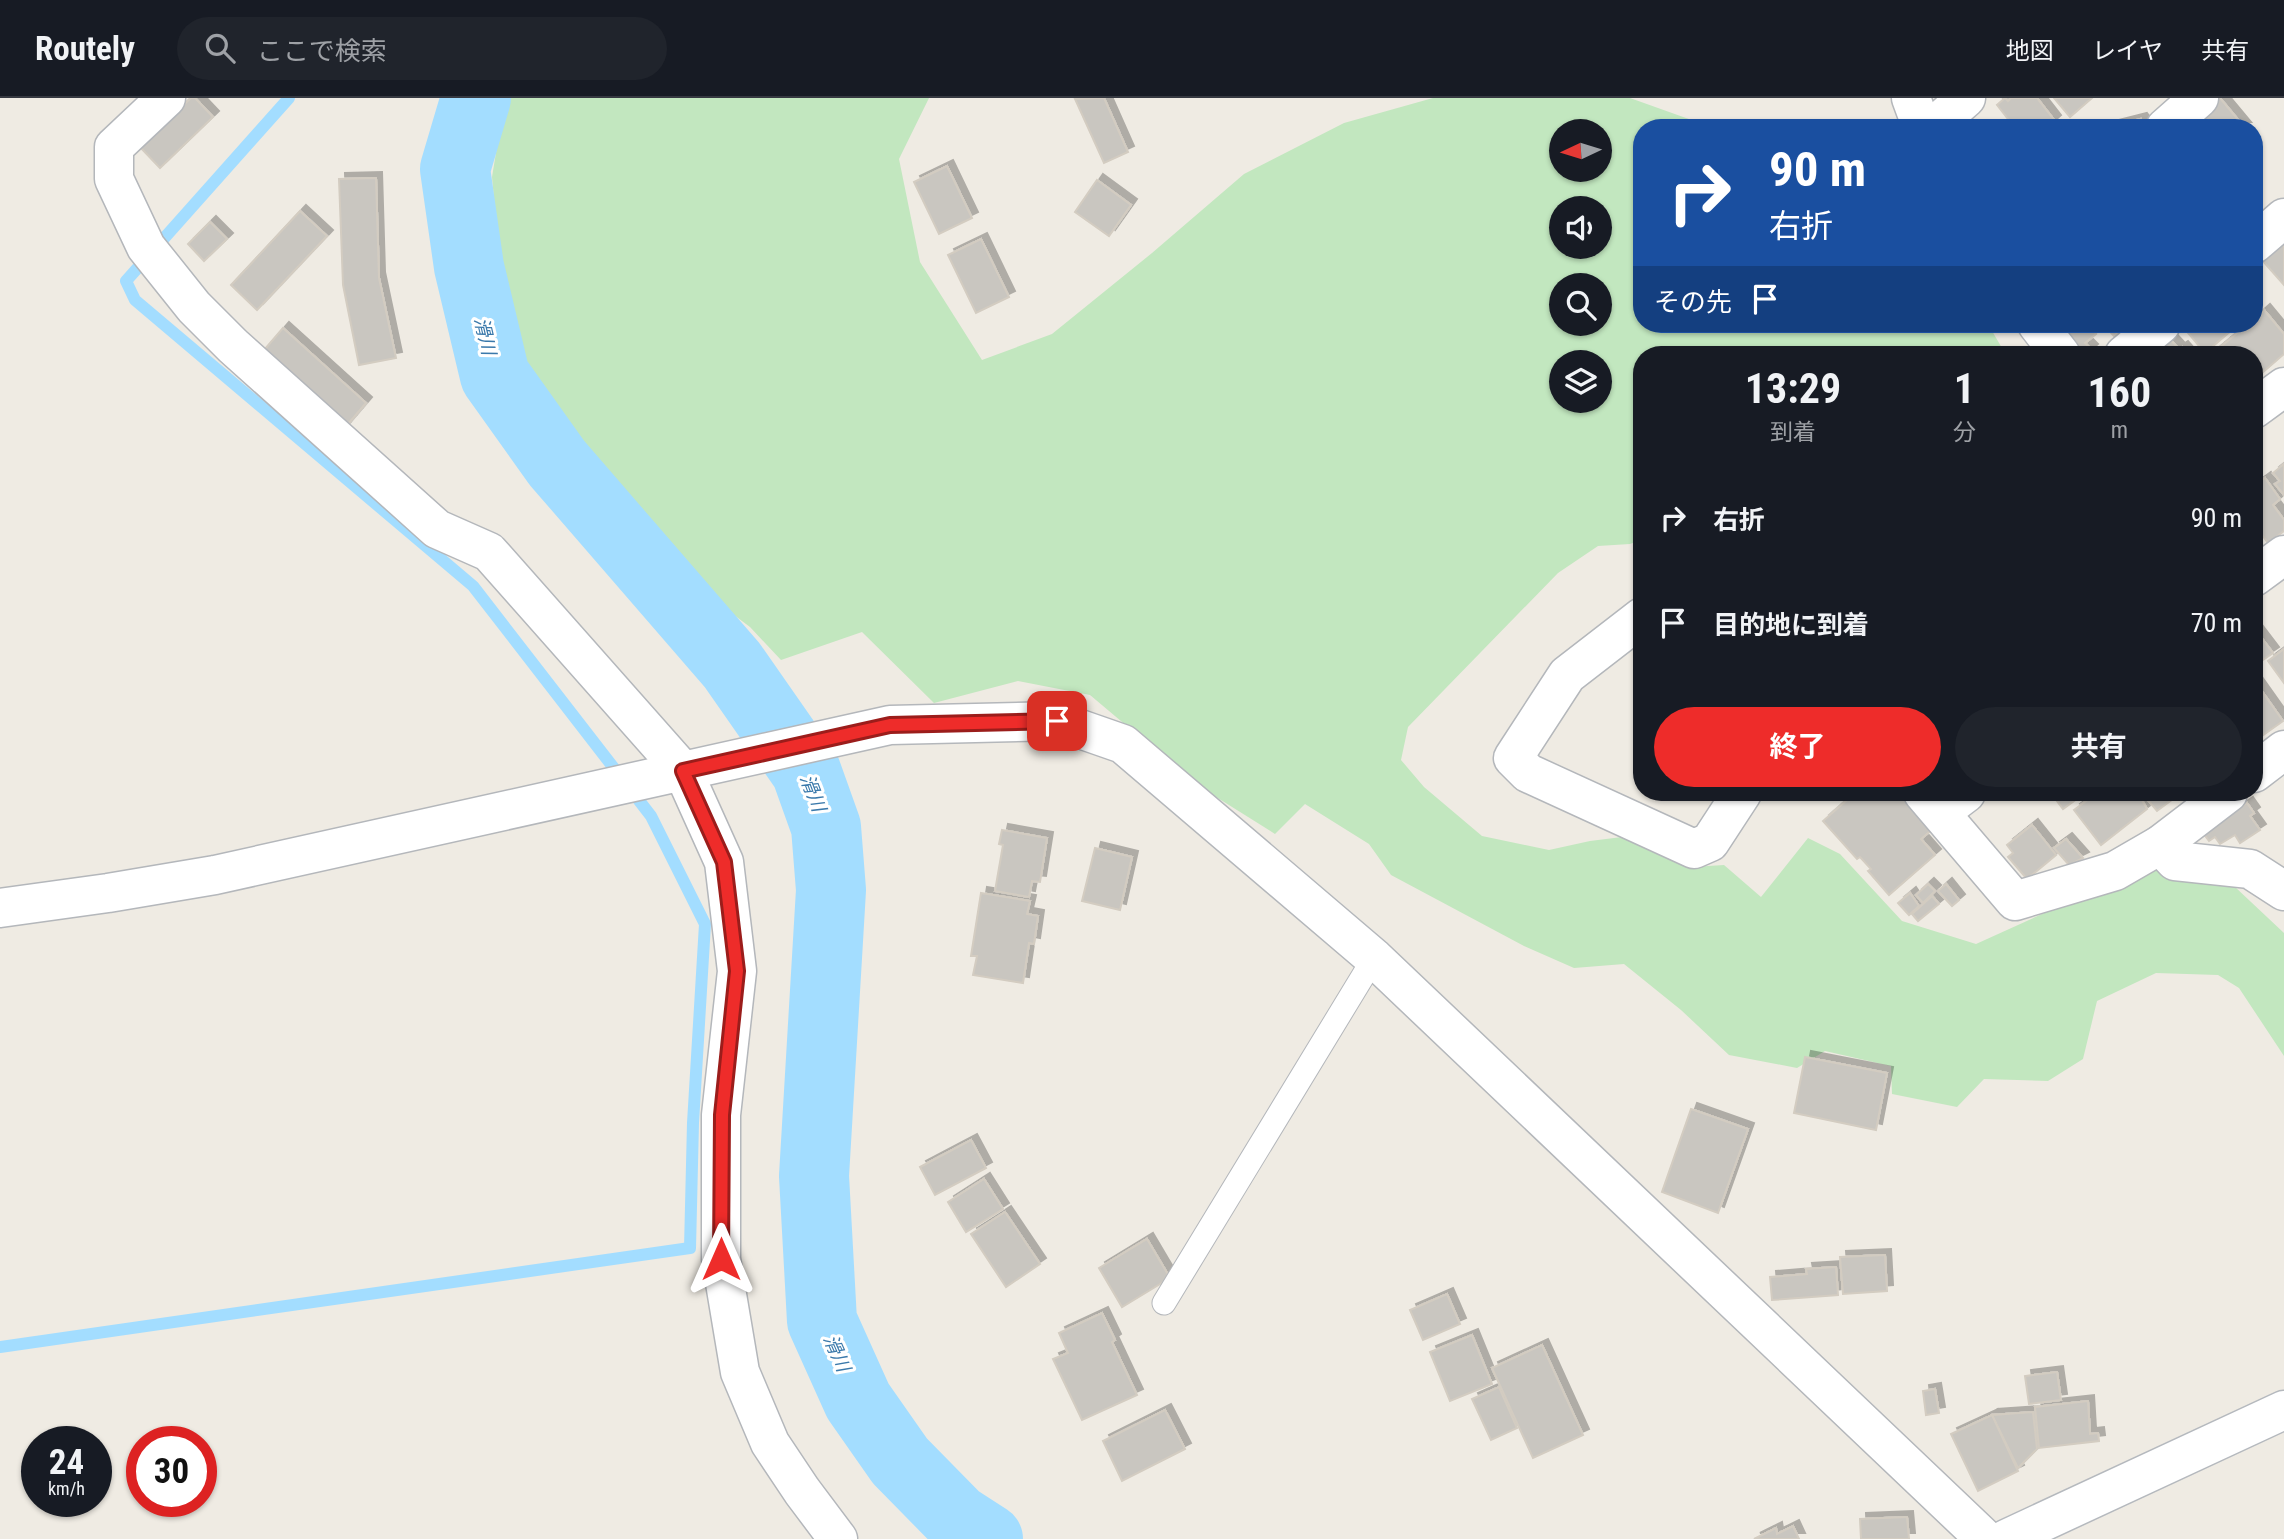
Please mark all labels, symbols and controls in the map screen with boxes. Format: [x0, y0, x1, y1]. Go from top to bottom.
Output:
search box [177, 17, 667, 80]
text: Routely [35, 29, 135, 68]
icon: search [201, 29, 239, 67]
text: ここで検索 [257, 36, 387, 66]
text: 地図 [2006, 37, 2054, 65]
text: レイヤ [2092, 37, 2163, 65]
text: 共有 [2201, 37, 2249, 65]
north arrow [1549, 119, 1612, 182]
map controls [1549, 119, 1612, 413]
text: 90 m [1769, 141, 1866, 198]
icon: right [1654, 147, 1745, 238]
button: sound [1549, 196, 1612, 259]
text: 右折 [1769, 207, 1833, 245]
button: search [1549, 273, 1612, 336]
icon: arrive [1746, 280, 1784, 318]
text: その先 [1654, 287, 1732, 317]
water label: 滑川 [470, 315, 501, 359]
button: layers [1549, 350, 1612, 413]
text: 13:29 [1745, 364, 1841, 413]
text: 1 [1954, 364, 1975, 413]
text: 160 [2088, 368, 2151, 417]
text: m [2111, 417, 2128, 444]
text: 到着 [1770, 419, 1816, 446]
text: 分 [1953, 419, 1976, 446]
icon: right [1654, 499, 1692, 537]
text: 90 m [2191, 503, 2242, 533]
text: 右折 [1713, 505, 1765, 535]
icon: arrive [1654, 604, 1692, 642]
text: 70 m [2191, 608, 2242, 638]
text: 目的地に到着 [1713, 610, 1869, 640]
pin [1027, 691, 1087, 751]
icon: arrive [1038, 702, 1076, 740]
button: 終了 [1654, 707, 1941, 787]
button: 共有 [1955, 707, 2242, 787]
water label: 滑川 [795, 771, 831, 817]
position arrow [684, 1222, 758, 1296]
water label: 滑川 [819, 1331, 856, 1377]
speed limit sign: 30 [126, 1426, 217, 1517]
text: 24 [49, 1442, 84, 1483]
text: km/h [48, 1478, 85, 1499]

